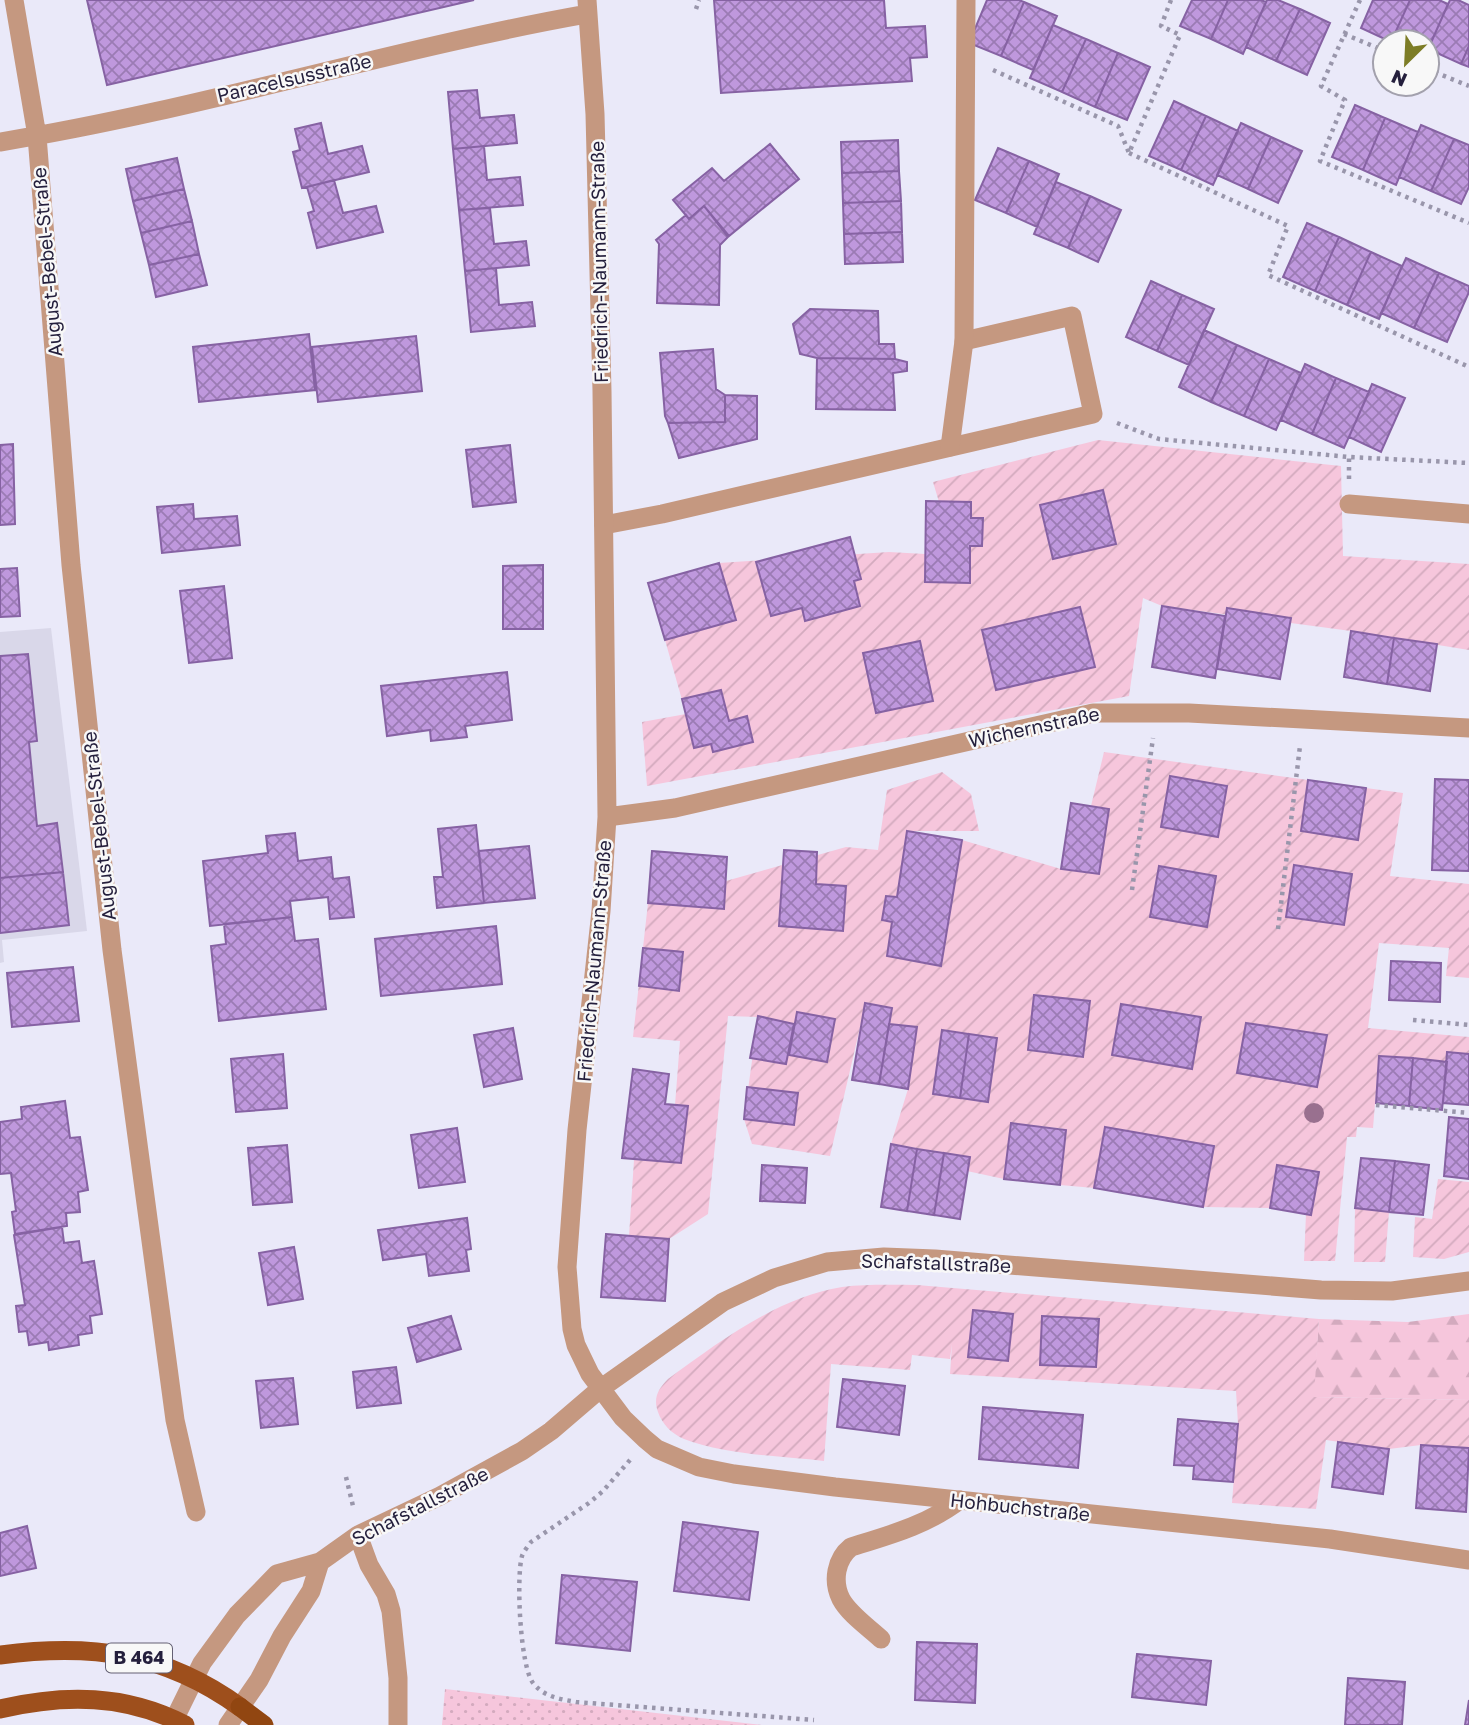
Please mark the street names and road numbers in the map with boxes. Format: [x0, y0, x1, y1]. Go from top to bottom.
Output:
street label: Paracelsusstraße [214, 49, 373, 106]
street label: Friedrich-Naumann-Straße [585, 141, 612, 383]
street label: August-Bebel-Straße [27, 166, 66, 358]
street label: Wichernstraße [966, 701, 1101, 752]
street label: August-Bebel-Straße [77, 730, 120, 922]
street label: Friedrich-Naumann-Straße [571, 839, 616, 1083]
street label: Schafstallstraße [861, 1248, 1011, 1277]
street label: Schafstallstraße [348, 1461, 492, 1550]
street label: Hohbuchstraße [949, 1488, 1091, 1525]
road number: B 464 [106, 1644, 172, 1672]

